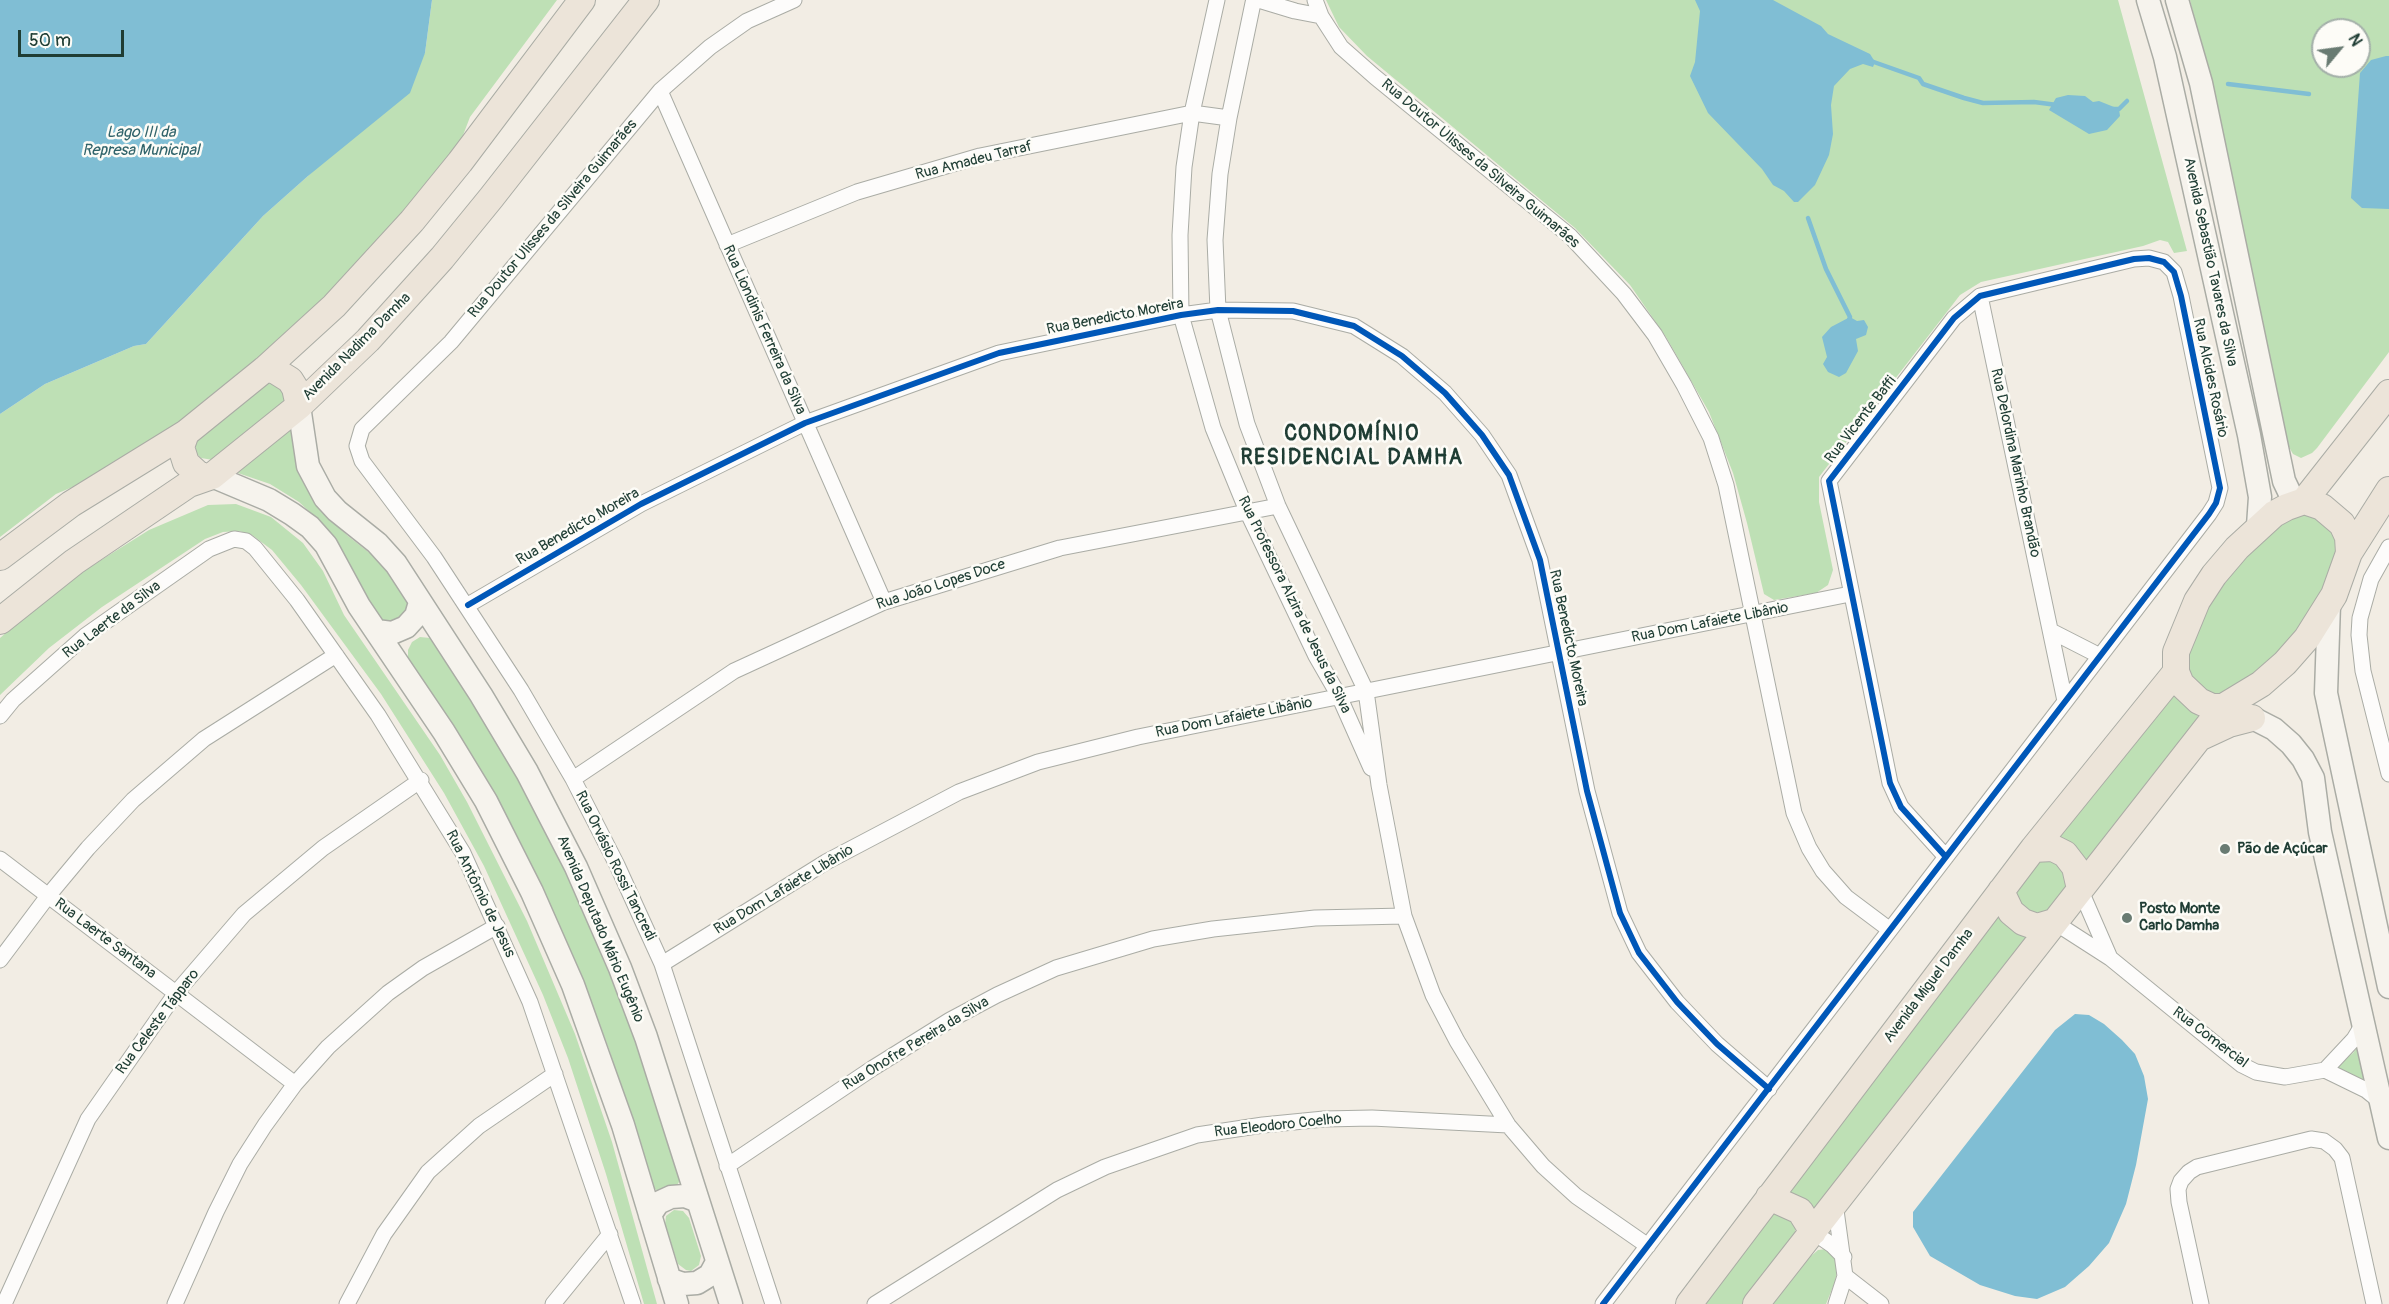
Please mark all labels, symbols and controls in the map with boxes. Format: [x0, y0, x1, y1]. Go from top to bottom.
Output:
scale bar [21, 18, 128, 56]
north arrow [2311, 18, 2371, 78]
text: 50 m [29, 29, 71, 52]
text: N [2344, 31, 2366, 50]
street label: Rua Doutor Ulisses da Silveira Guimarães [1377, 76, 1583, 252]
street label: Rua Doutor Ulisses da Silveira Guimarães [465, 116, 641, 322]
water label: Lago III da Represa Municipal [82, 123, 200, 161]
street label: Rua Amadeu Tarraf [914, 138, 1034, 184]
street label: Avenida Sebastião Tavares da Silva [2179, 156, 2241, 368]
street label: Rua Liondinis Ferreira da Silva [719, 243, 809, 417]
street label: Avenida Nadima Damha [299, 289, 415, 405]
street label: Rua Benedicto Moreira [1045, 295, 1185, 339]
street label: Rua Alcides Rosário [2189, 317, 2231, 439]
street label: Rua Delordina Marinho Brandão [1986, 367, 2044, 559]
street label: Rua Vicente Baffi [1821, 373, 1901, 467]
district label: CONDOMÍNIO RESIDENCIAL DAMHA [1240, 422, 1464, 472]
street label: Rua Benedicto Moreira [513, 484, 643, 570]
street label: Rua Professora Alzira de Jesus da Silva [1233, 493, 1355, 717]
street label: Rua João Lopes Doce [874, 556, 1008, 614]
street label: Rua Benedicto Moreira [1545, 568, 1591, 708]
street label: Rua Laerte da Silva [60, 577, 164, 663]
street label: Rua Dom Lafaiete Libânio [1630, 599, 1790, 647]
street label: Rua Dom Lafaiete Libânio [1154, 694, 1314, 742]
street label: Rua Orvásio Rossi Tancredi [571, 788, 659, 944]
street label: Rua Antômio de Jesus [441, 827, 519, 961]
street label: Avenida Deputado Mário Eugênio [552, 833, 648, 1025]
place label: Pão de Açúcar [2237, 840, 2328, 858]
street label: Rua Dom Lafaiete Libânio [711, 841, 857, 939]
marker: Pão de Açúcar [2218, 842, 2232, 856]
street label: Rua Laerte Santana [50, 895, 160, 983]
place label: Posto Monte Carlo Damha [2139, 900, 2220, 935]
marker: Posto Monte Carlo Damha [2120, 911, 2134, 925]
street label: Avenida Miguel Damha [1880, 926, 1978, 1046]
street label: Rua Celeste Tápparo [113, 966, 203, 1078]
street label: Rua Onofre Pereira da Silva [840, 993, 992, 1095]
street label: Rua Comercial [2169, 1004, 2251, 1072]
street label: Rua Eleodoro Coelho [1213, 1110, 1343, 1142]

